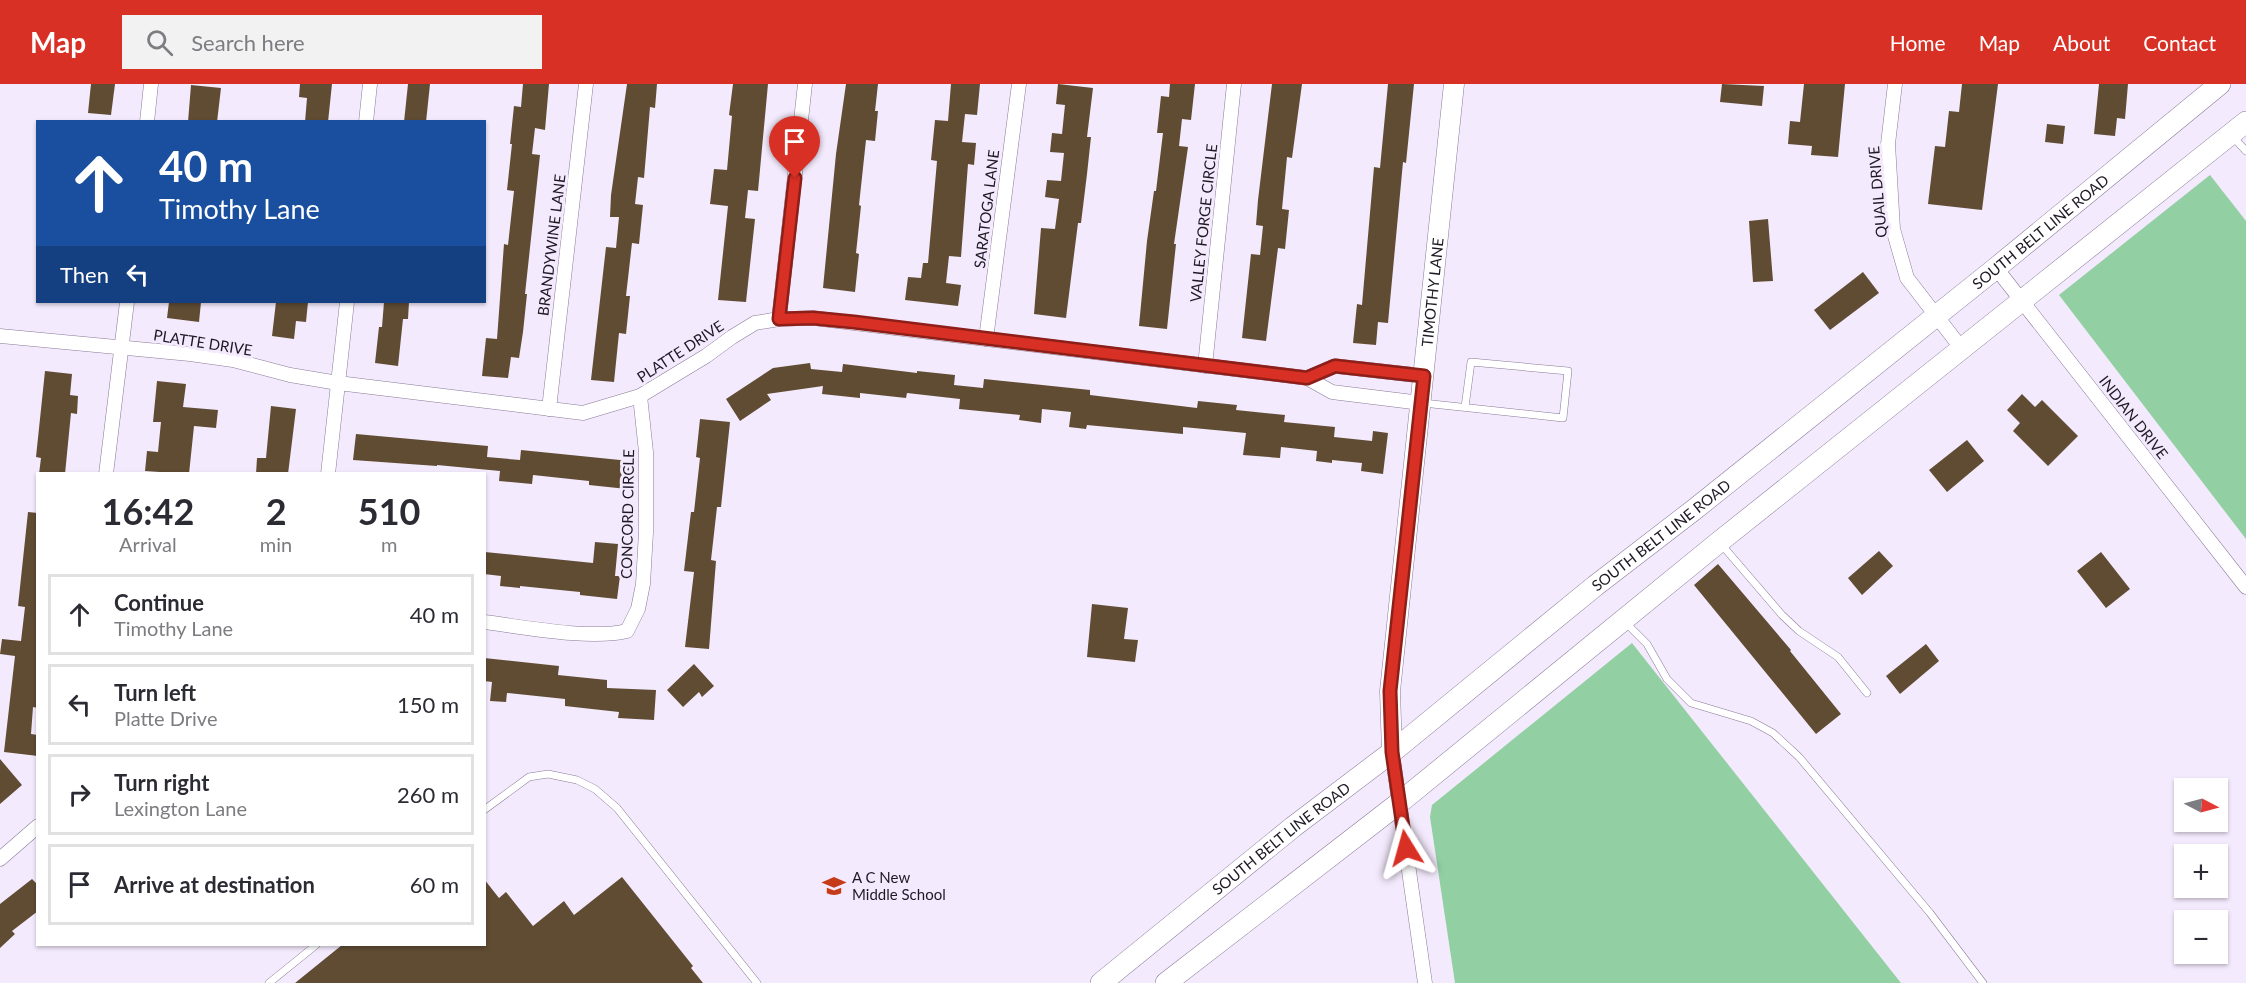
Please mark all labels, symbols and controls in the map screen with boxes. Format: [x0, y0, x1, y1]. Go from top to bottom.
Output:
search box [122, 15, 542, 69]
text: Map [30, 25, 86, 59]
icon: search [143, 26, 176, 59]
text: Search here [191, 29, 305, 56]
text: Home [1890, 30, 1946, 55]
text: Map [1979, 30, 2020, 55]
text: About [2053, 30, 2110, 55]
text: Contact [2143, 30, 2216, 55]
pin [769, 116, 820, 178]
icon: arrive [778, 125, 811, 158]
text: 40 m [159, 141, 253, 191]
street label: VALLEY FORGE CIRCLE [1186, 143, 1220, 303]
icon: ahead [60, 144, 138, 222]
street label: QUAIL DRIVE [1864, 145, 1890, 239]
street label: SARATOGA LANE [970, 149, 1002, 269]
street label: SOUTH BELT LINE ROAD [1969, 170, 2112, 293]
street label: BRANDYWINE LANE [533, 173, 569, 317]
text: Timothy Lane [159, 192, 320, 225]
street label: TIMOTHY LANE [1417, 237, 1447, 348]
icon: left [121, 258, 154, 291]
text: Then [60, 261, 109, 288]
street label: PLATTE DRIVE [633, 316, 727, 386]
street label: PLATTE DRIVE [152, 325, 254, 359]
street label: INDIAN DRIVE [2096, 372, 2172, 462]
street label: CONCORD CIRCLE [617, 449, 637, 579]
street label: SOUTH BELT LINE ROAD [1588, 475, 1734, 594]
text: 16:42 [102, 489, 194, 533]
text: 2 [266, 489, 287, 533]
text: 510 [358, 489, 420, 533]
text: Arrival [119, 532, 177, 556]
text: min [260, 532, 292, 556]
text: m [381, 532, 397, 556]
text: Continue [114, 589, 204, 616]
icon: ahead [63, 598, 96, 631]
text: 40 m [410, 601, 459, 628]
text: Timothy Lane [114, 616, 233, 640]
text: Turn left [114, 679, 196, 706]
icon: left [63, 688, 96, 721]
text: 150 m [397, 691, 459, 718]
text: Platte Drive [114, 706, 217, 730]
text: Turn right [114, 769, 209, 796]
icon: right [63, 778, 96, 811]
street label: SOUTH BELT LINE ROAD [1208, 778, 1353, 898]
north arrow [2174, 778, 2228, 832]
map controls [2174, 778, 2228, 964]
text: 260 m [397, 781, 459, 808]
text: Lexington Lane [114, 796, 247, 820]
position arrow [1374, 816, 1438, 880]
button: + [2174, 844, 2228, 898]
icon: arrive [63, 868, 96, 901]
place label: A C New Middle School [852, 868, 946, 903]
text: Arrive at destination [114, 871, 315, 898]
text: 60 m [410, 871, 459, 898]
school or university icon: A C New Middle School [821, 873, 847, 899]
button: − [2174, 910, 2228, 964]

